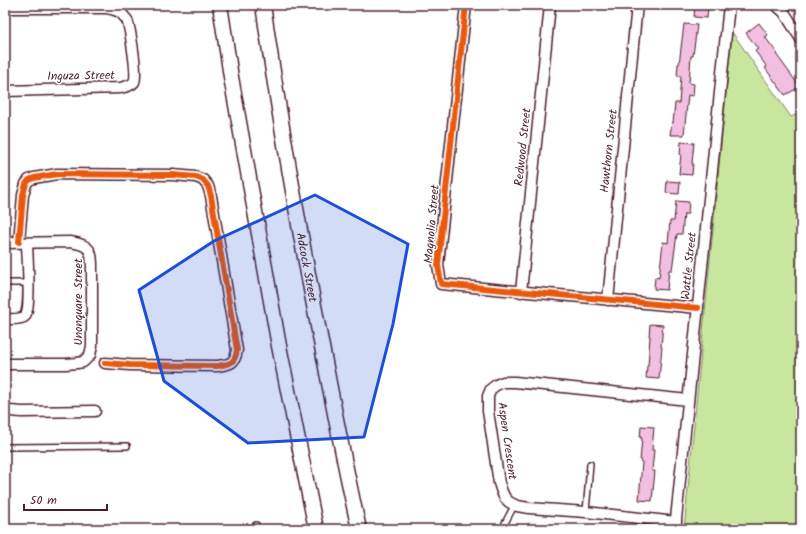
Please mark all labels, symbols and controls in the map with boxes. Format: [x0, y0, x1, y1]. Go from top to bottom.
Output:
street label: Inguza Street [47, 66, 115, 86]
street label: Redwood Street [509, 107, 537, 187]
street label: Hawthorn Street [595, 108, 623, 194]
street label: Magnolia Street [419, 183, 445, 264]
street label: Adcock Street [291, 231, 323, 304]
street label: Wattle Street [676, 231, 702, 301]
street label: Unonquare Street [69, 258, 88, 346]
street label: Aspen Crescent [492, 401, 522, 481]
scale bar [24, 486, 107, 512]
text: 50 m [30, 491, 57, 510]

